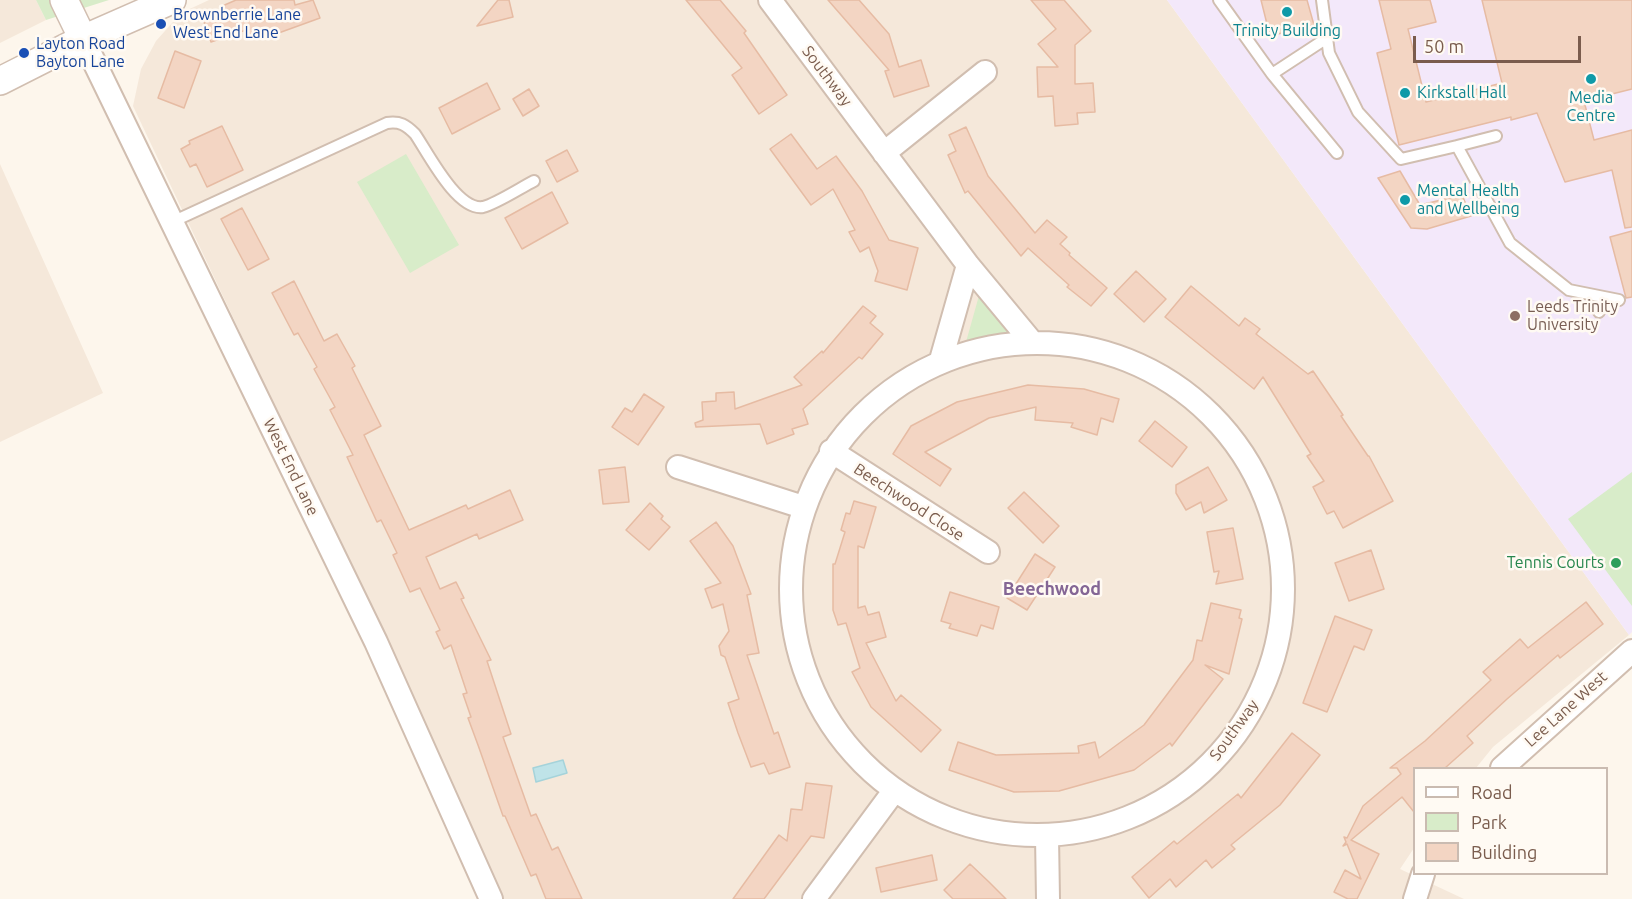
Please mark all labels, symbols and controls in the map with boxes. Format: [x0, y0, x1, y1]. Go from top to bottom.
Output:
place label: Brownberrie Lane West End Lane [173, 5, 301, 43]
marker: Trinity Building [1280, 5, 1294, 19]
marker: Brownberrie Lane West End Lane [154, 17, 168, 31]
place label: Trinity Building [1233, 21, 1341, 41]
scale bar [1416, 24, 1584, 62]
place label: Layton Road Bayton Lane [36, 34, 125, 72]
text: 50 m [1424, 36, 1464, 56]
street label: Southway [798, 42, 856, 110]
marker: Layton Road Bayton Lane [17, 46, 31, 60]
marker: Media Centre [1584, 72, 1598, 86]
place label: Kirkstall Hall [1417, 83, 1506, 103]
marker: Kirkstall Hall [1398, 86, 1412, 100]
place label: Media Centre [1567, 88, 1615, 126]
place label: Mental Health and Wellbeing [1417, 181, 1520, 219]
marker: Mental Health and Wellbeing [1398, 193, 1412, 207]
place label: Leeds Trinity University [1527, 297, 1618, 335]
marker: Leeds Trinity University [1508, 309, 1522, 323]
street label: West End Lane [259, 415, 323, 519]
street label: Beechwood Close [850, 459, 968, 545]
place label: Tennis Courts [1507, 553, 1604, 573]
marker: Tennis Courts [1609, 556, 1623, 570]
district label: Beechwood [1003, 578, 1101, 600]
street label: Lee Lane West [1521, 667, 1611, 751]
street label: Southway [1205, 696, 1263, 764]
legend [1413, 767, 1608, 875]
text: Road [1471, 782, 1513, 802]
text: Park [1471, 812, 1507, 832]
text: Building [1471, 842, 1537, 862]

